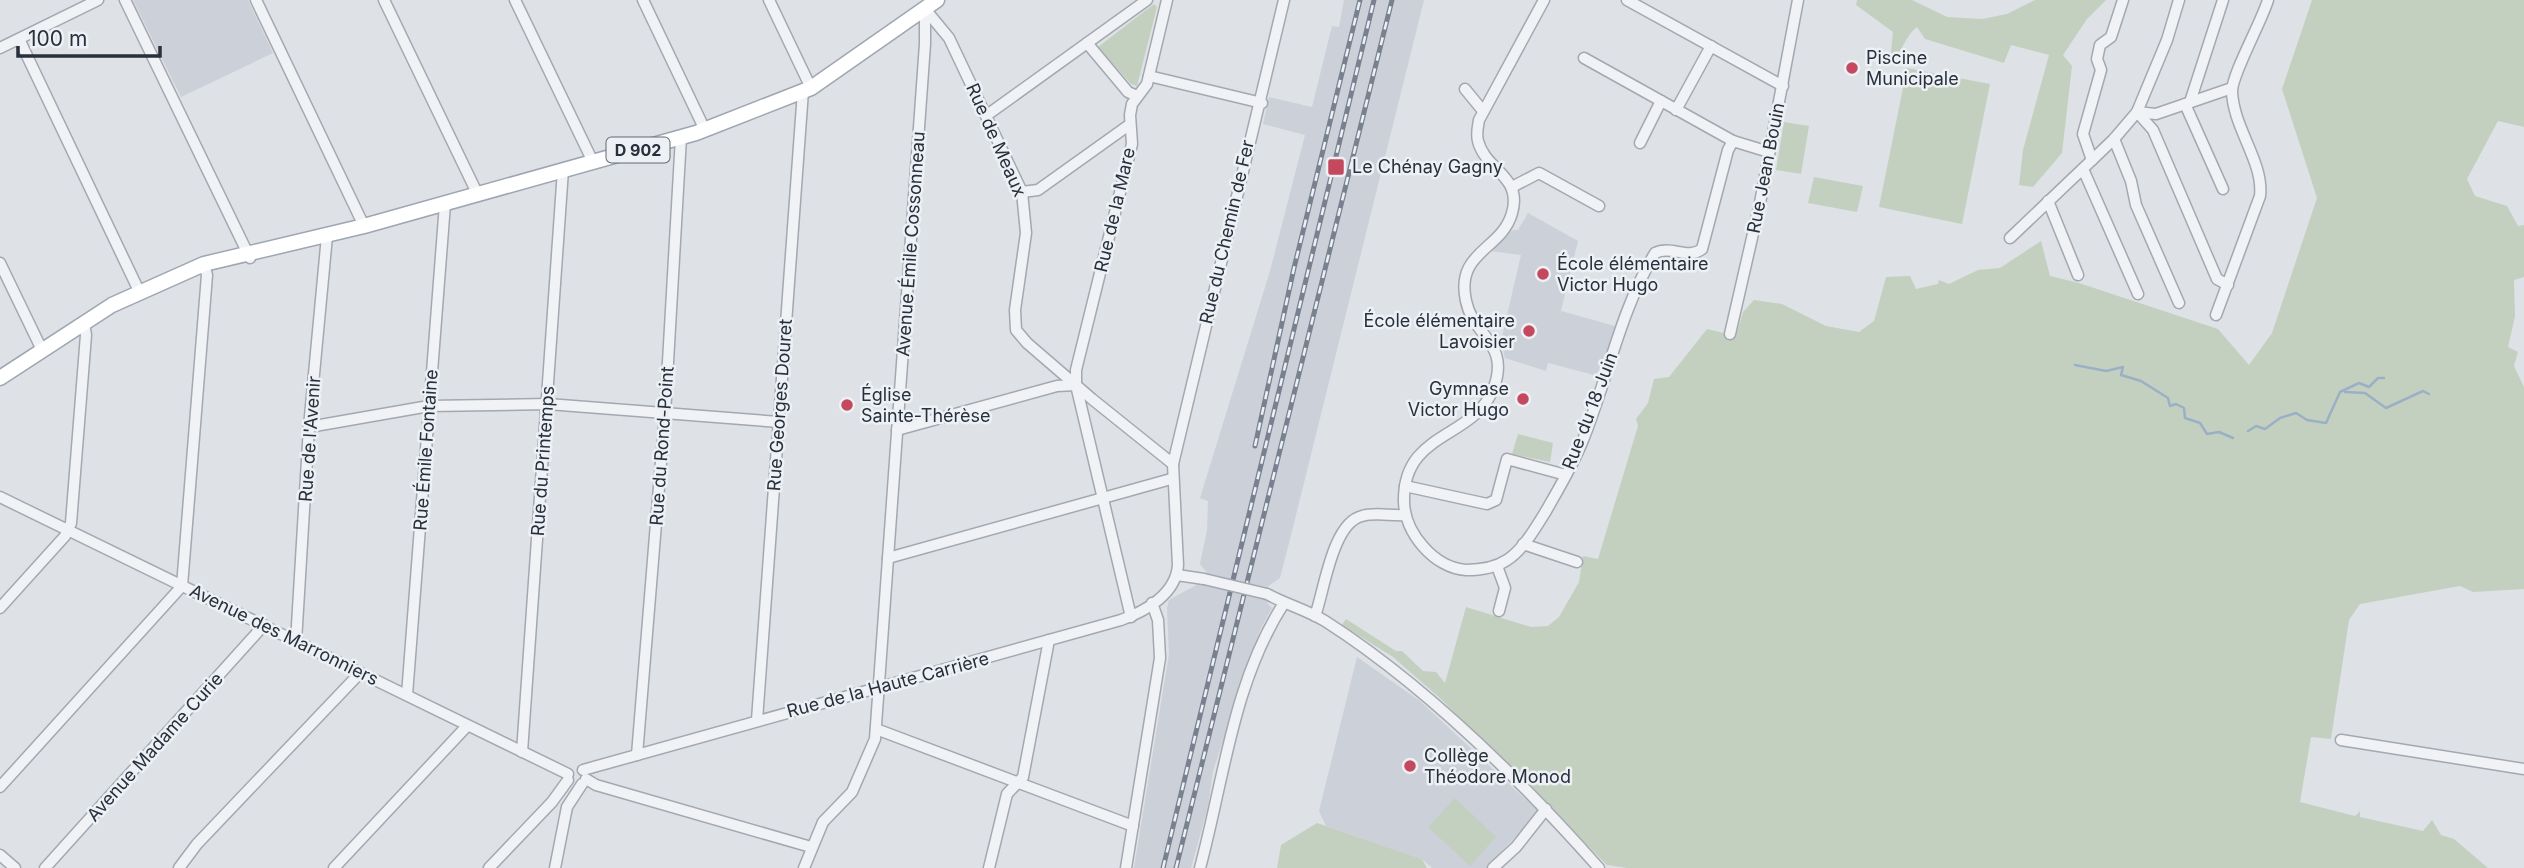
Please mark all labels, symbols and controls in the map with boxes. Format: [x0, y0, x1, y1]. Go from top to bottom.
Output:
scale bar [18, 14, 159, 58]
text: 100 m [28, 26, 87, 51]
place label: Piscine Municipale [1866, 47, 1959, 89]
marker: Piscine Municipale [1844, 60, 1860, 76]
street label: Rue de Meaux [962, 80, 1031, 200]
street label: Rue Jean Bouin [1743, 101, 1788, 235]
street label: Avenue Émile Cossonneau [891, 131, 929, 357]
road number: D 902 [606, 138, 670, 162]
street label: Rue du Chemin de Fer [1195, 138, 1258, 326]
street label: Rue de la Mare [1090, 146, 1139, 274]
place label: Le Chénay Gagny [1352, 156, 1503, 177]
marker: Le Chénay Gagny [1326, 157, 1346, 177]
place label: École élémentaire Victor Hugo [1557, 252, 1708, 295]
marker: École élémentaire Victor Hugo [1535, 266, 1551, 282]
place label: École élémentaire Lavoisier [1364, 309, 1515, 352]
street label: Rue Georges Douret [763, 318, 796, 492]
marker: École élémentaire Lavoisier [1521, 323, 1537, 339]
street label: Rue du 18 Juin [1558, 349, 1622, 472]
street label: Rue du Rond-Point [645, 366, 678, 526]
street label: Rue Émile Fontaine [408, 369, 442, 531]
street label: Rue de l'Avenir [295, 375, 324, 503]
place label: Gymnase Victor Hugo [1408, 378, 1509, 420]
place label: Église Sainte-Thérèse [861, 383, 991, 426]
street label: Rue du Printemps [527, 385, 558, 537]
marker: Gymnase Victor Hugo [1515, 391, 1531, 407]
marker: Église Sainte-Thérèse [839, 397, 855, 413]
street label: Avenue des Marronniers [186, 580, 382, 689]
street label: Rue de la Haute Carrière [784, 647, 991, 722]
street label: Avenue Madame Curie [82, 668, 227, 825]
place label: Collège Théodore Monod [1424, 745, 1571, 787]
marker: Collège Théodore Monod [1402, 758, 1418, 774]

